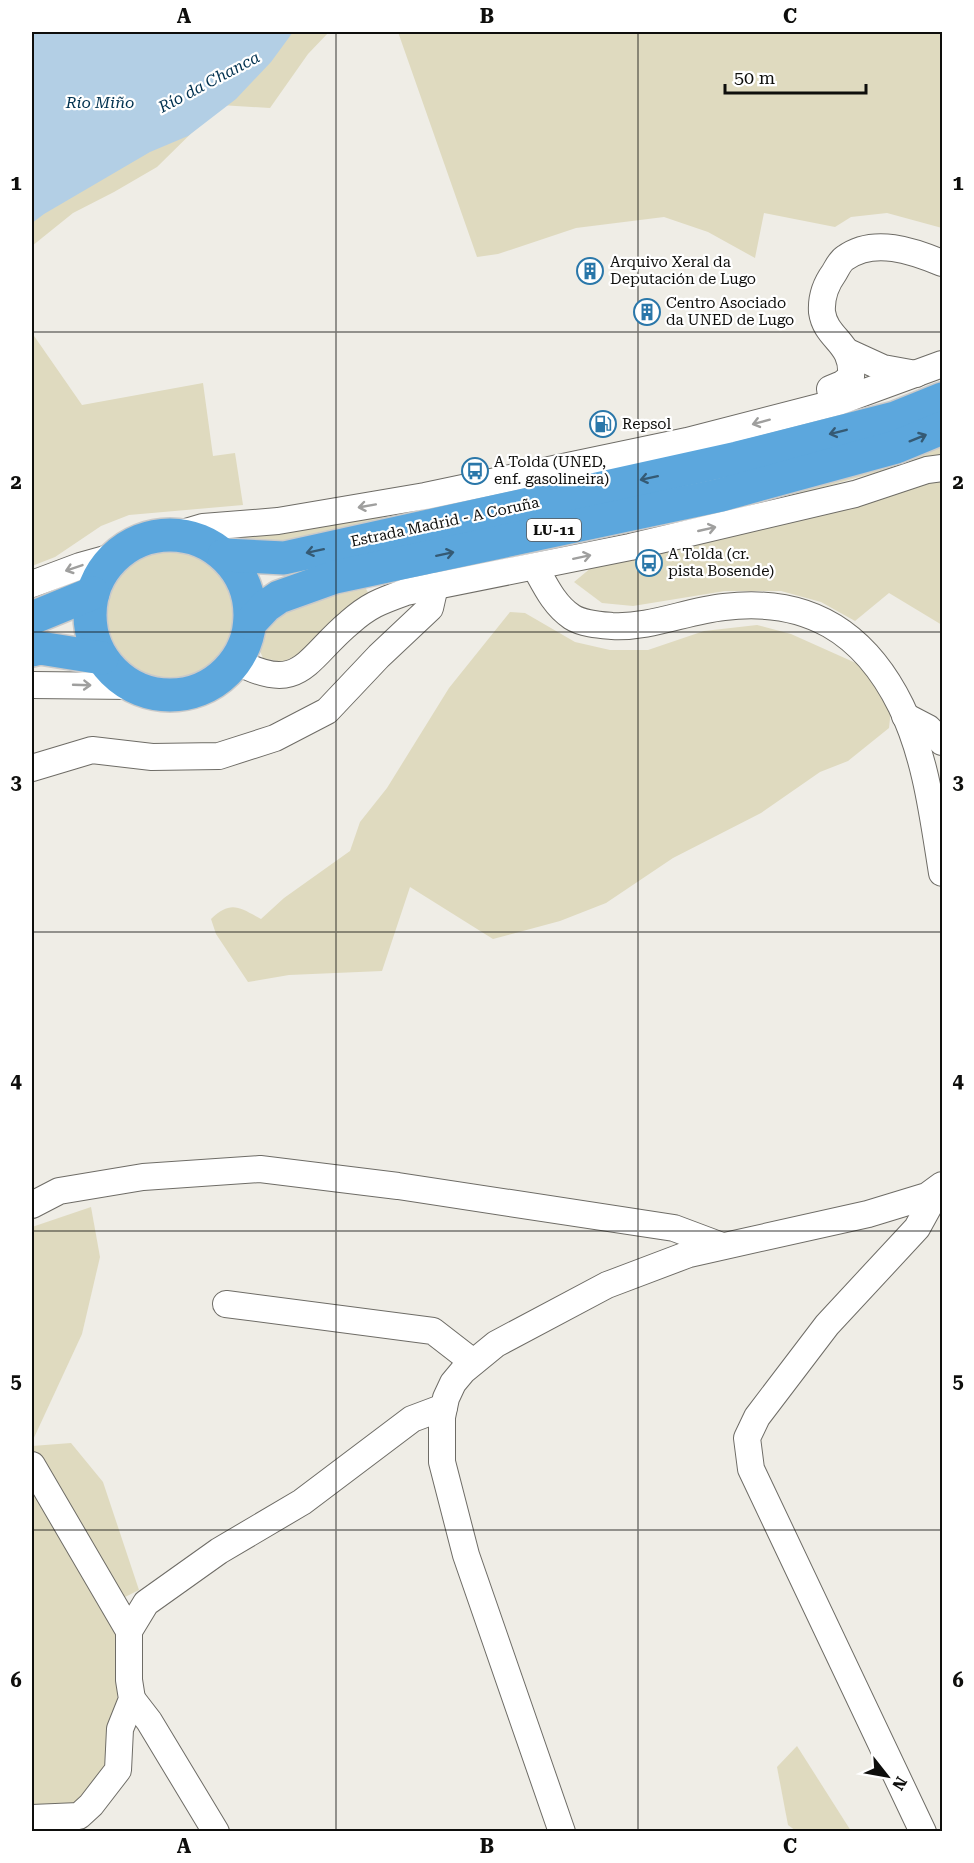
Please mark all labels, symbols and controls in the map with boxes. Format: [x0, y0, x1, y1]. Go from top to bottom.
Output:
text: A [177, 4, 192, 28]
text: B [480, 4, 494, 28]
text: C [783, 4, 797, 28]
water label: Río da Chanca [154, 47, 263, 117]
scale bar [725, 57, 866, 95]
text: 50 m [734, 67, 775, 88]
water label: Río Miño [65, 93, 134, 112]
text: 1 [10, 171, 22, 195]
text: 1 [952, 171, 964, 195]
place label: Arquivo Xeral da Deputación de Lugo [610, 253, 756, 288]
building icon: Arquivo Xeral da Deputación de Lugo [575, 256, 605, 286]
place label: Centro Asociado da UNED de Lugo [666, 294, 794, 329]
building icon: Centro Asociado da UNED de Lugo [632, 297, 662, 327]
fuel station icon: Repsol [588, 409, 618, 439]
place label: Repsol [622, 415, 672, 433]
one-way arrow [752, 416, 771, 428]
one-way arrow [829, 427, 848, 439]
one-way arrow [908, 432, 927, 443]
place label: A Tolda (UNED, enf. gasolineira) [494, 453, 609, 488]
bus stop icon: A Tolda (UNED, enf. gasolineira) [460, 456, 490, 486]
text: 2 [10, 470, 22, 494]
text: 2 [952, 470, 964, 494]
one-way arrow [639, 472, 658, 484]
street label: Estrada Madrid - A Coruña [349, 493, 541, 551]
one-way arrow [358, 500, 378, 511]
road number: LU-11 [527, 519, 581, 541]
one-way arrow [697, 523, 716, 535]
place label: A Tolda (cr. pista Bosende) [668, 545, 774, 580]
one-way arrow [305, 546, 325, 557]
one-way arrow [434, 548, 454, 559]
bus stop icon: A Tolda (cr. pista Bosende) [634, 548, 664, 578]
one-way arrow [572, 551, 592, 562]
one-way arrow [65, 564, 83, 575]
one-way arrow [71, 679, 91, 691]
text: 3 [10, 770, 22, 794]
text: 3 [952, 770, 964, 794]
text: 4 [10, 1069, 22, 1093]
text: 4 [952, 1069, 964, 1093]
text: 5 [10, 1369, 22, 1393]
text: 5 [952, 1369, 964, 1393]
text: 6 [10, 1668, 22, 1692]
text: 6 [952, 1668, 964, 1692]
north arrow [857, 1746, 917, 1806]
text: N [888, 1773, 911, 1794]
text: A [177, 1834, 192, 1858]
text: B [480, 1834, 494, 1858]
text: C [783, 1834, 797, 1858]

